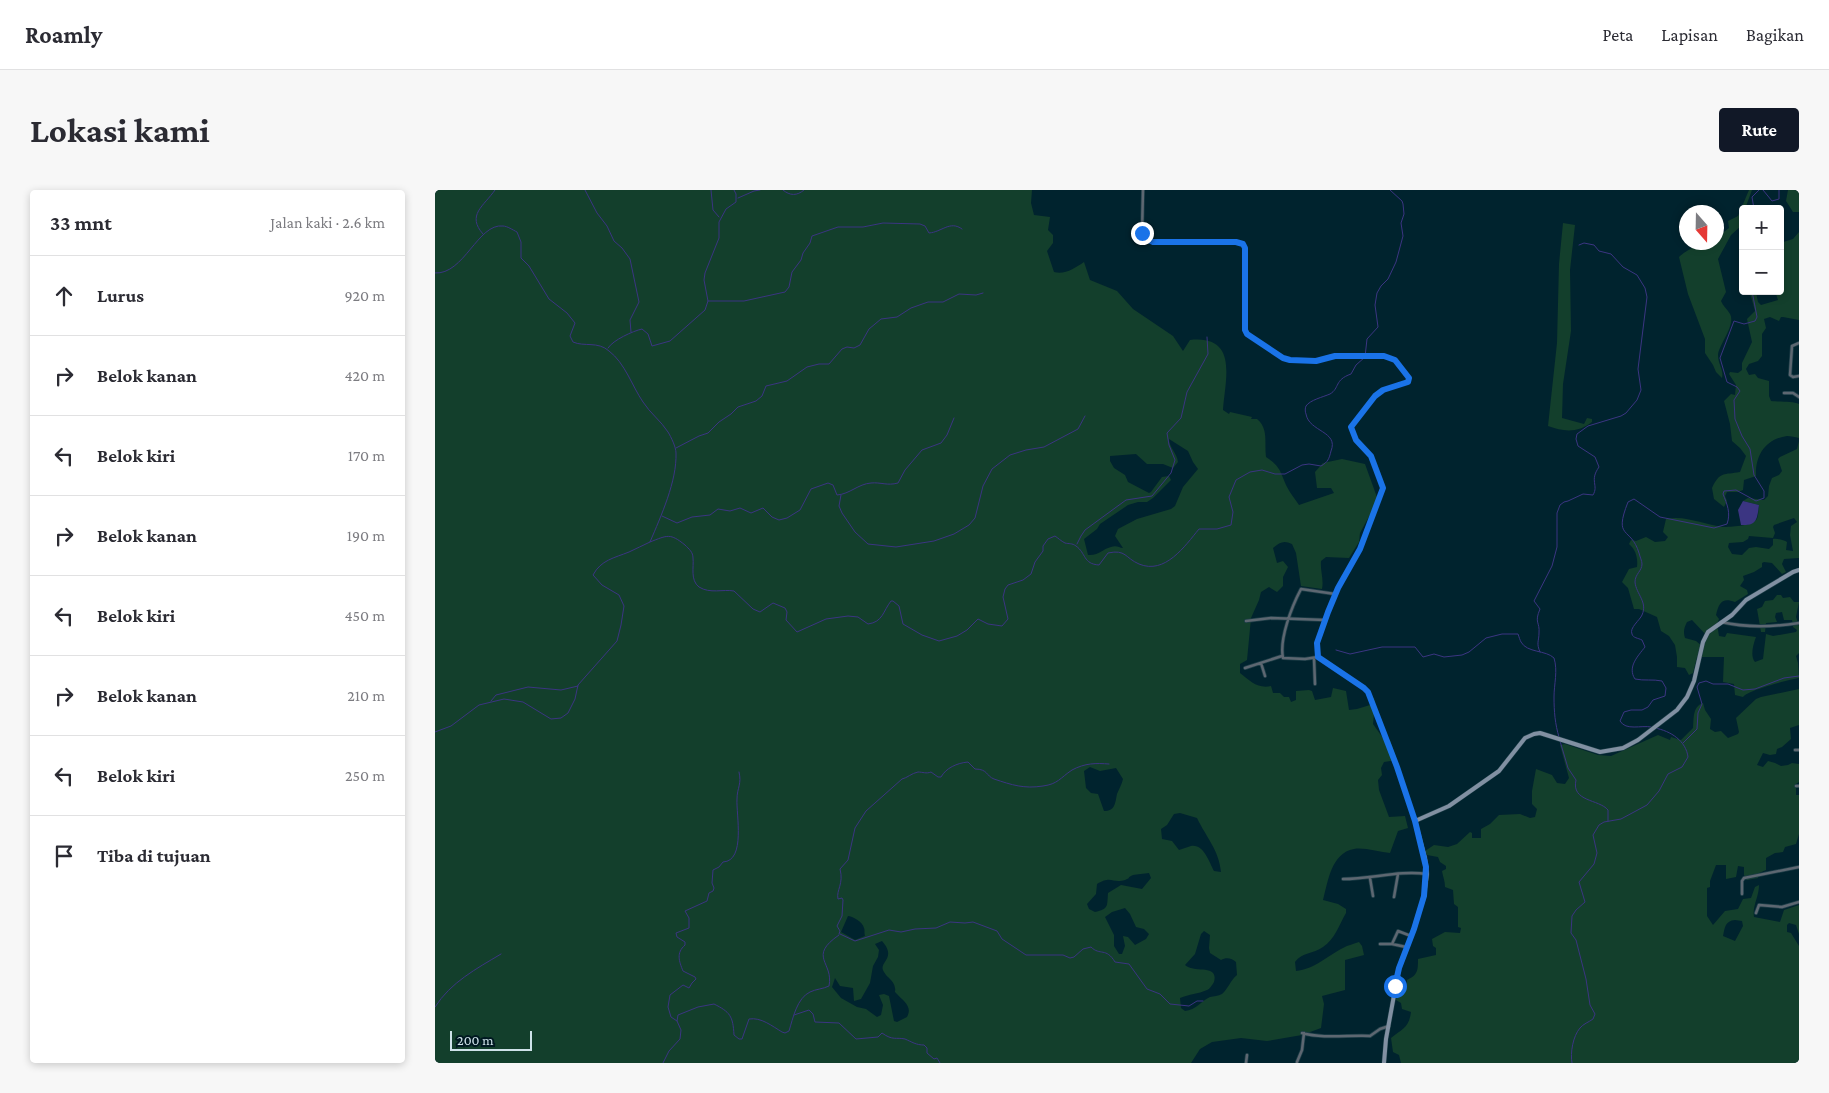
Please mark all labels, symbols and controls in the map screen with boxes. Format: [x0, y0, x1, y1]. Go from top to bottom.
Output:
text: Roamly [25, 21, 102, 48]
text: Peta [1603, 25, 1633, 45]
text: Lapisan [1661, 25, 1718, 45]
text: Bagikan [1746, 25, 1804, 45]
button: Rute [1719, 108, 1799, 152]
text: Lokasi kami [30, 111, 210, 150]
north arrow [1679, 205, 1724, 250]
map controls [1739, 205, 1784, 295]
button: + [1739, 205, 1784, 250]
text: 33 mnt [50, 211, 112, 235]
text: Jalan kaki · 2.6 km [270, 214, 385, 231]
route end [1131, 222, 1154, 245]
button: − [1739, 250, 1784, 295]
icon: ahead [50, 282, 78, 310]
text: Lurus [97, 285, 144, 306]
text: 920 m [345, 287, 385, 304]
icon: right [50, 362, 78, 390]
text: Belok kanan [97, 365, 197, 386]
text: 420 m [344, 367, 385, 384]
icon: left [50, 442, 78, 470]
text: Belok kiri [97, 445, 175, 466]
text: 170 m [348, 447, 385, 464]
icon: right [50, 522, 78, 550]
text: Belok kanan [97, 525, 197, 546]
text: 190 m [347, 527, 385, 544]
icon: left [50, 602, 78, 630]
text: Belok kiri [97, 605, 175, 626]
text: 450 m [344, 607, 385, 624]
icon: right [50, 682, 78, 710]
text: Belok kanan [97, 685, 197, 706]
text: 210 m [347, 687, 385, 704]
icon: left [50, 762, 78, 790]
text: Belok kiri [97, 765, 175, 786]
text: 250 m [345, 767, 385, 784]
icon: arrive [50, 842, 78, 870]
text: Tiba di tujuan [97, 845, 211, 866]
route start [1384, 975, 1407, 998]
scale bar [450, 1028, 533, 1051]
text: 200 m [457, 1032, 493, 1048]

